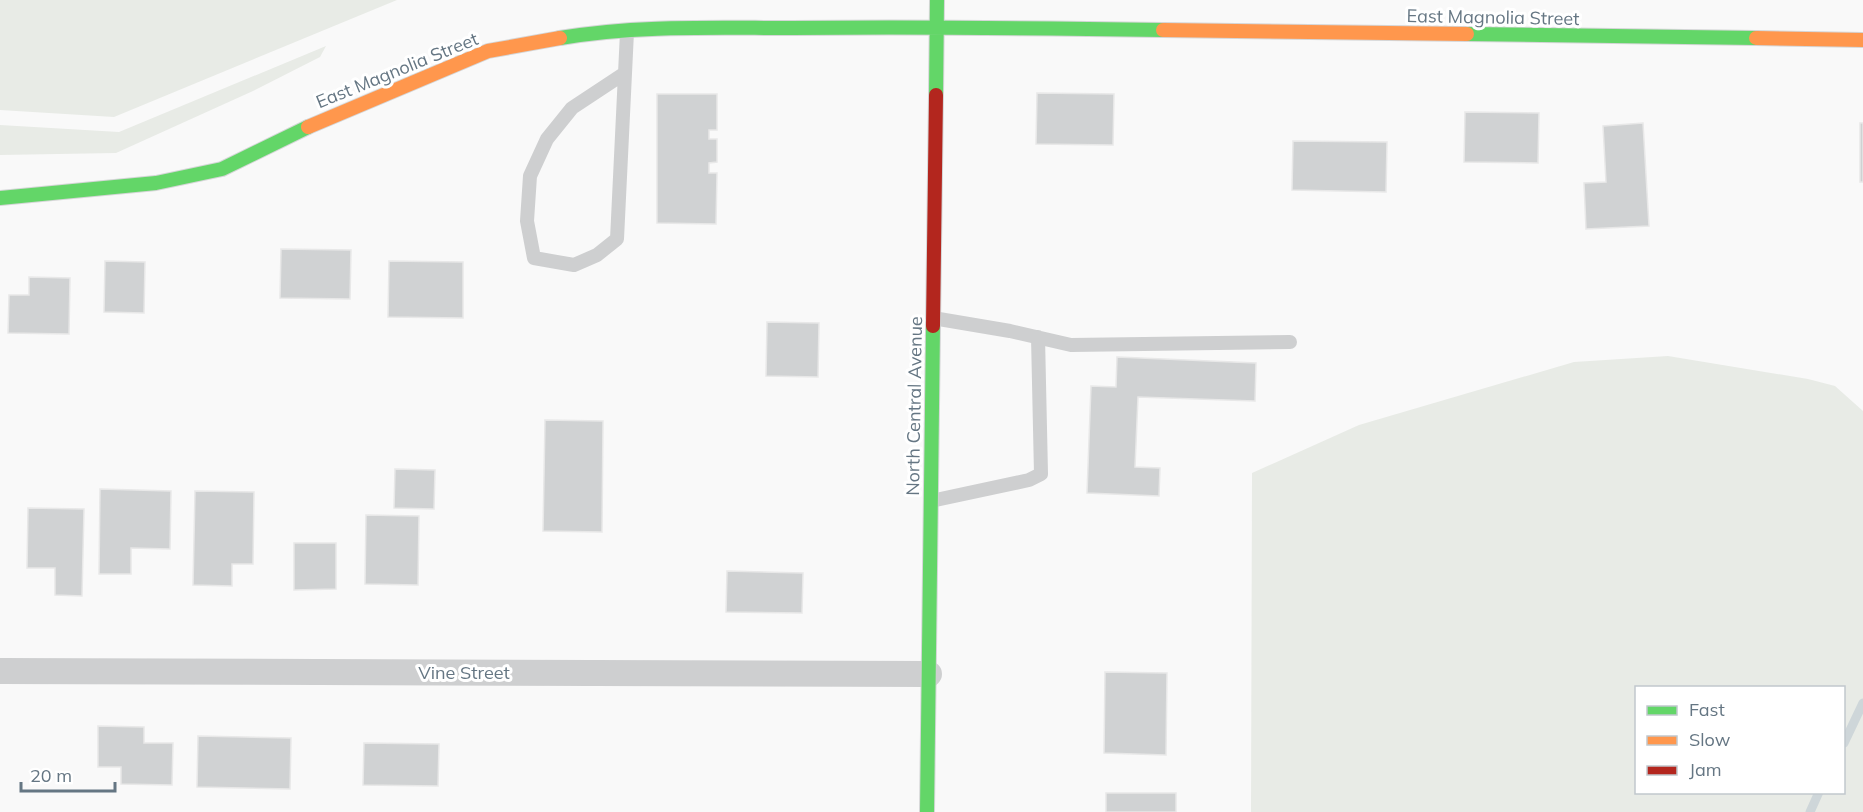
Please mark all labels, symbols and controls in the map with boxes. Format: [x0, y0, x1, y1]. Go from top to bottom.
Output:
street label: East Magnolia Street [1406, 4, 1580, 30]
street label: East Magnolia Street [313, 27, 481, 113]
street label: North Central Avenue [901, 316, 927, 496]
street label: Vine Street [418, 661, 510, 684]
legend [1635, 686, 1845, 794]
text: Fast [1689, 698, 1725, 721]
text: Slow [1689, 728, 1731, 751]
scale bar [21, 755, 116, 793]
text: Jam [1689, 758, 1722, 781]
text: 20 m [30, 764, 72, 787]

